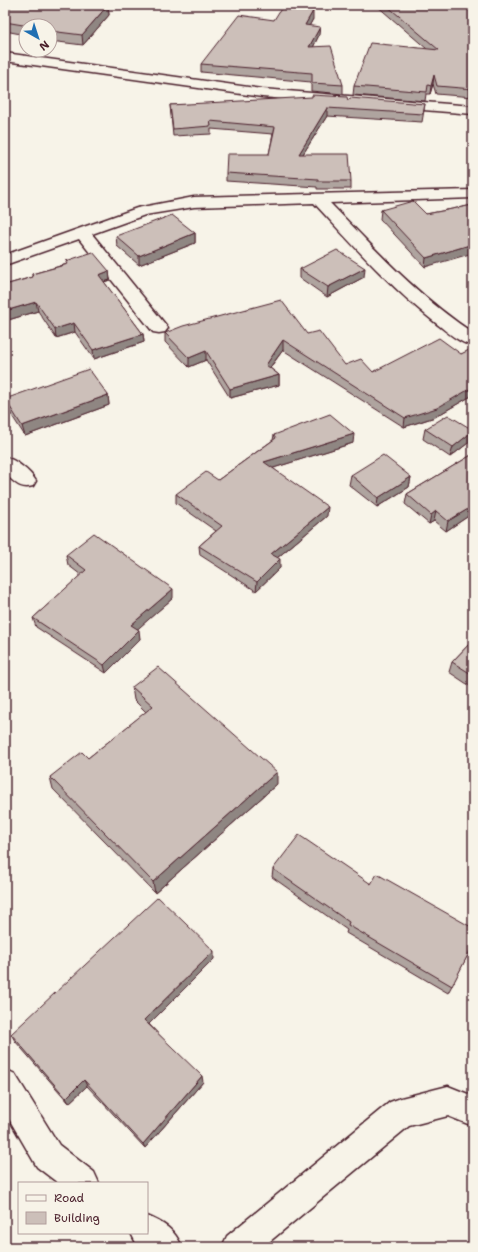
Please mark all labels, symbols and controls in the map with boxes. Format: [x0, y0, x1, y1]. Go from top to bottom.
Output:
north arrow [18, 18, 58, 58]
text: N [36, 37, 52, 54]
legend [18, 1182, 148, 1234]
text: Road [54, 1190, 85, 1206]
text: Building [54, 1210, 100, 1226]

